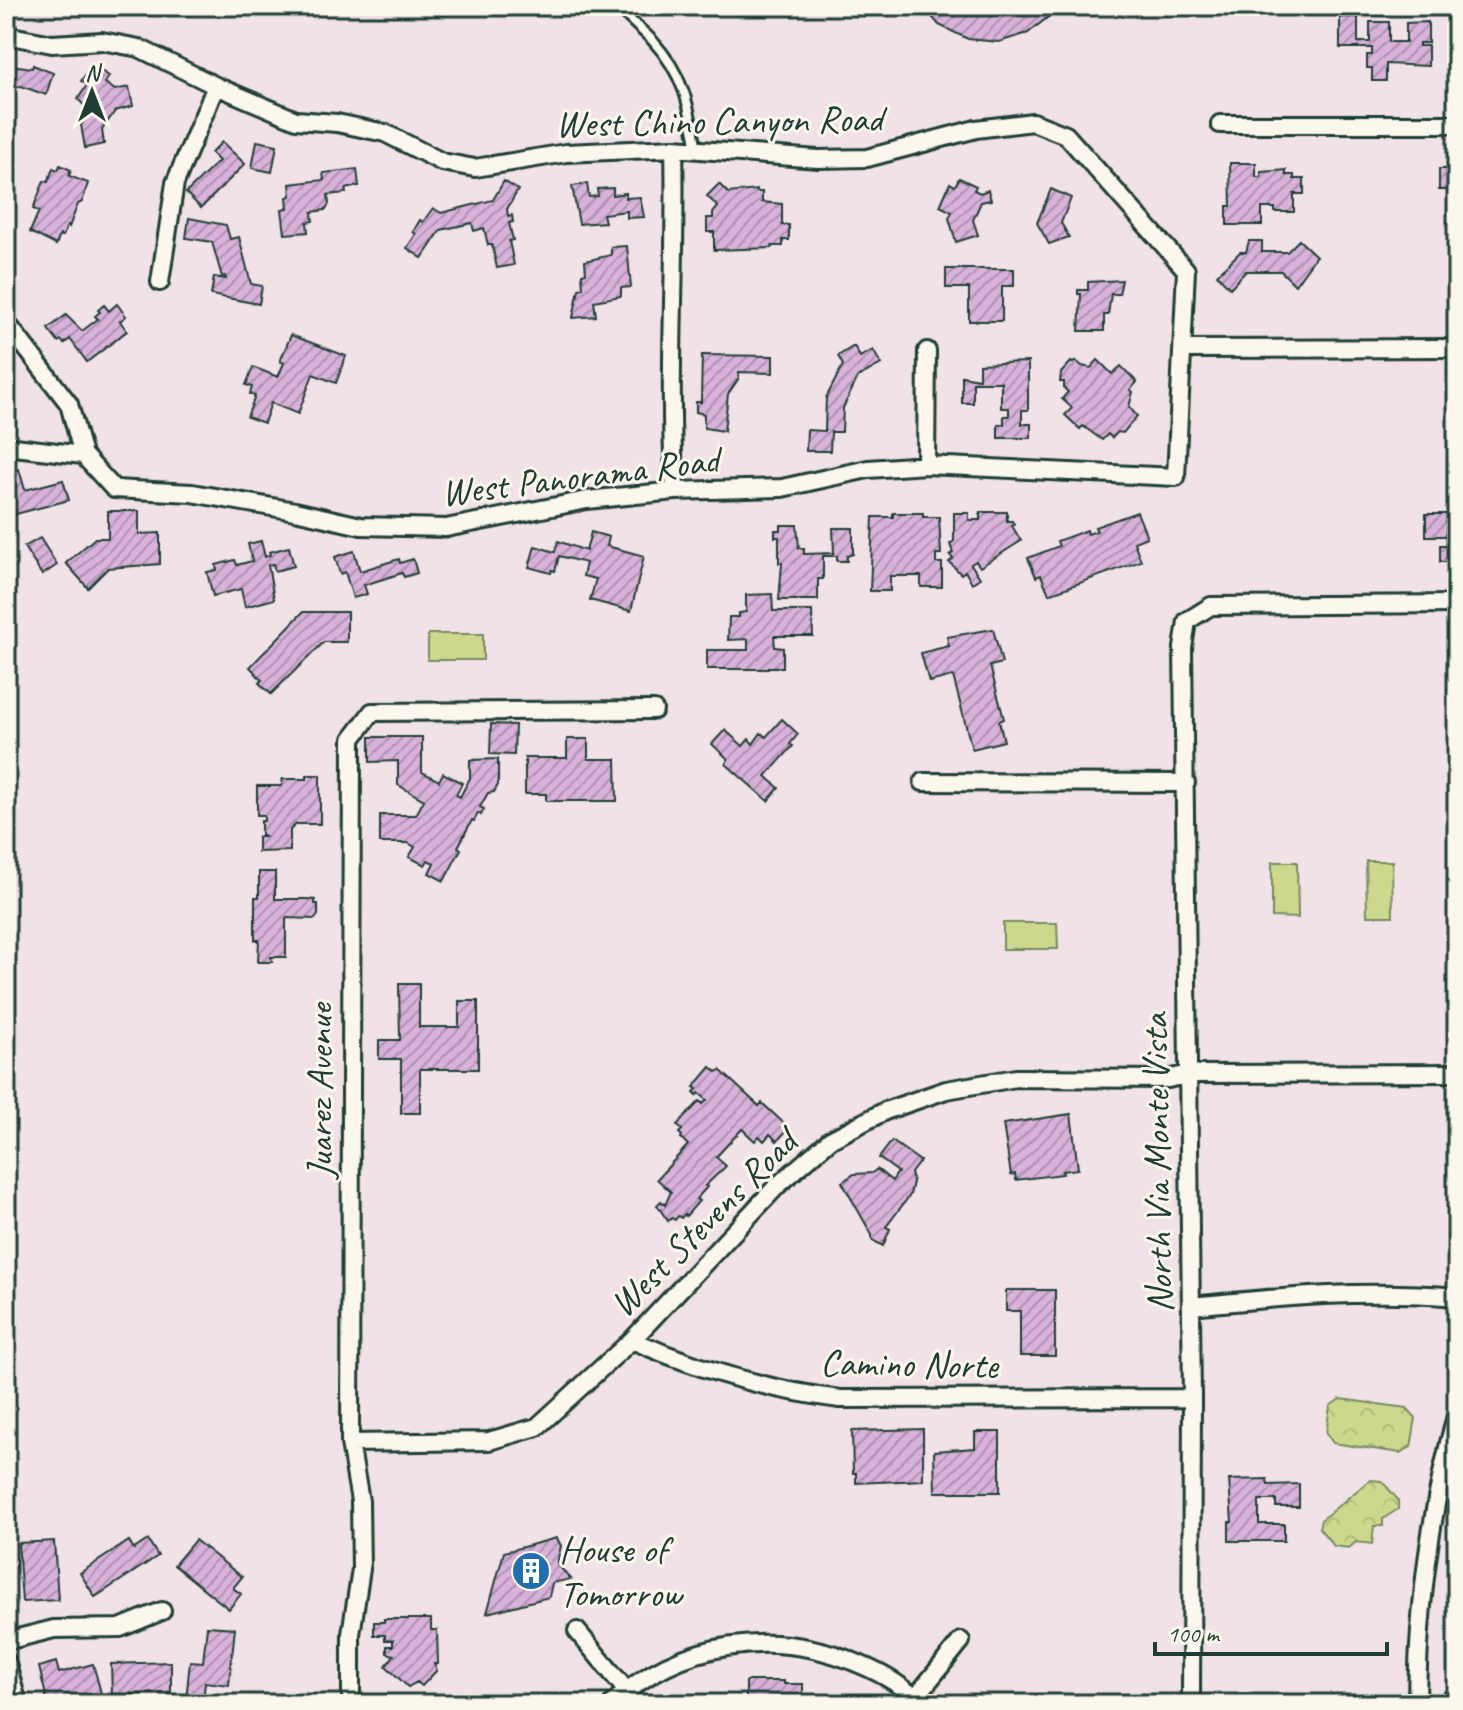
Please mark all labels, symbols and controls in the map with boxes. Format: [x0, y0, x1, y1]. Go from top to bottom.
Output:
north arrow [52, 52, 132, 132]
text: N [85, 59, 102, 87]
street label: West Chino Canyon Road [555, 95, 889, 147]
street label: West Panorama Road [439, 435, 726, 516]
street label: Juarez Avenue [296, 1001, 343, 1180]
street label: North Via Monte Vista [1131, 1011, 1183, 1313]
street label: West Stevens Road [599, 1115, 811, 1327]
street label: Camino Norte [820, 1339, 1001, 1389]
place label: House of Tomorrow [559, 1526, 685, 1617]
building icon: House of Tomorrow [510, 1550, 552, 1592]
scale bar [1155, 1606, 1387, 1656]
text: 100 m [1167, 1619, 1221, 1649]

